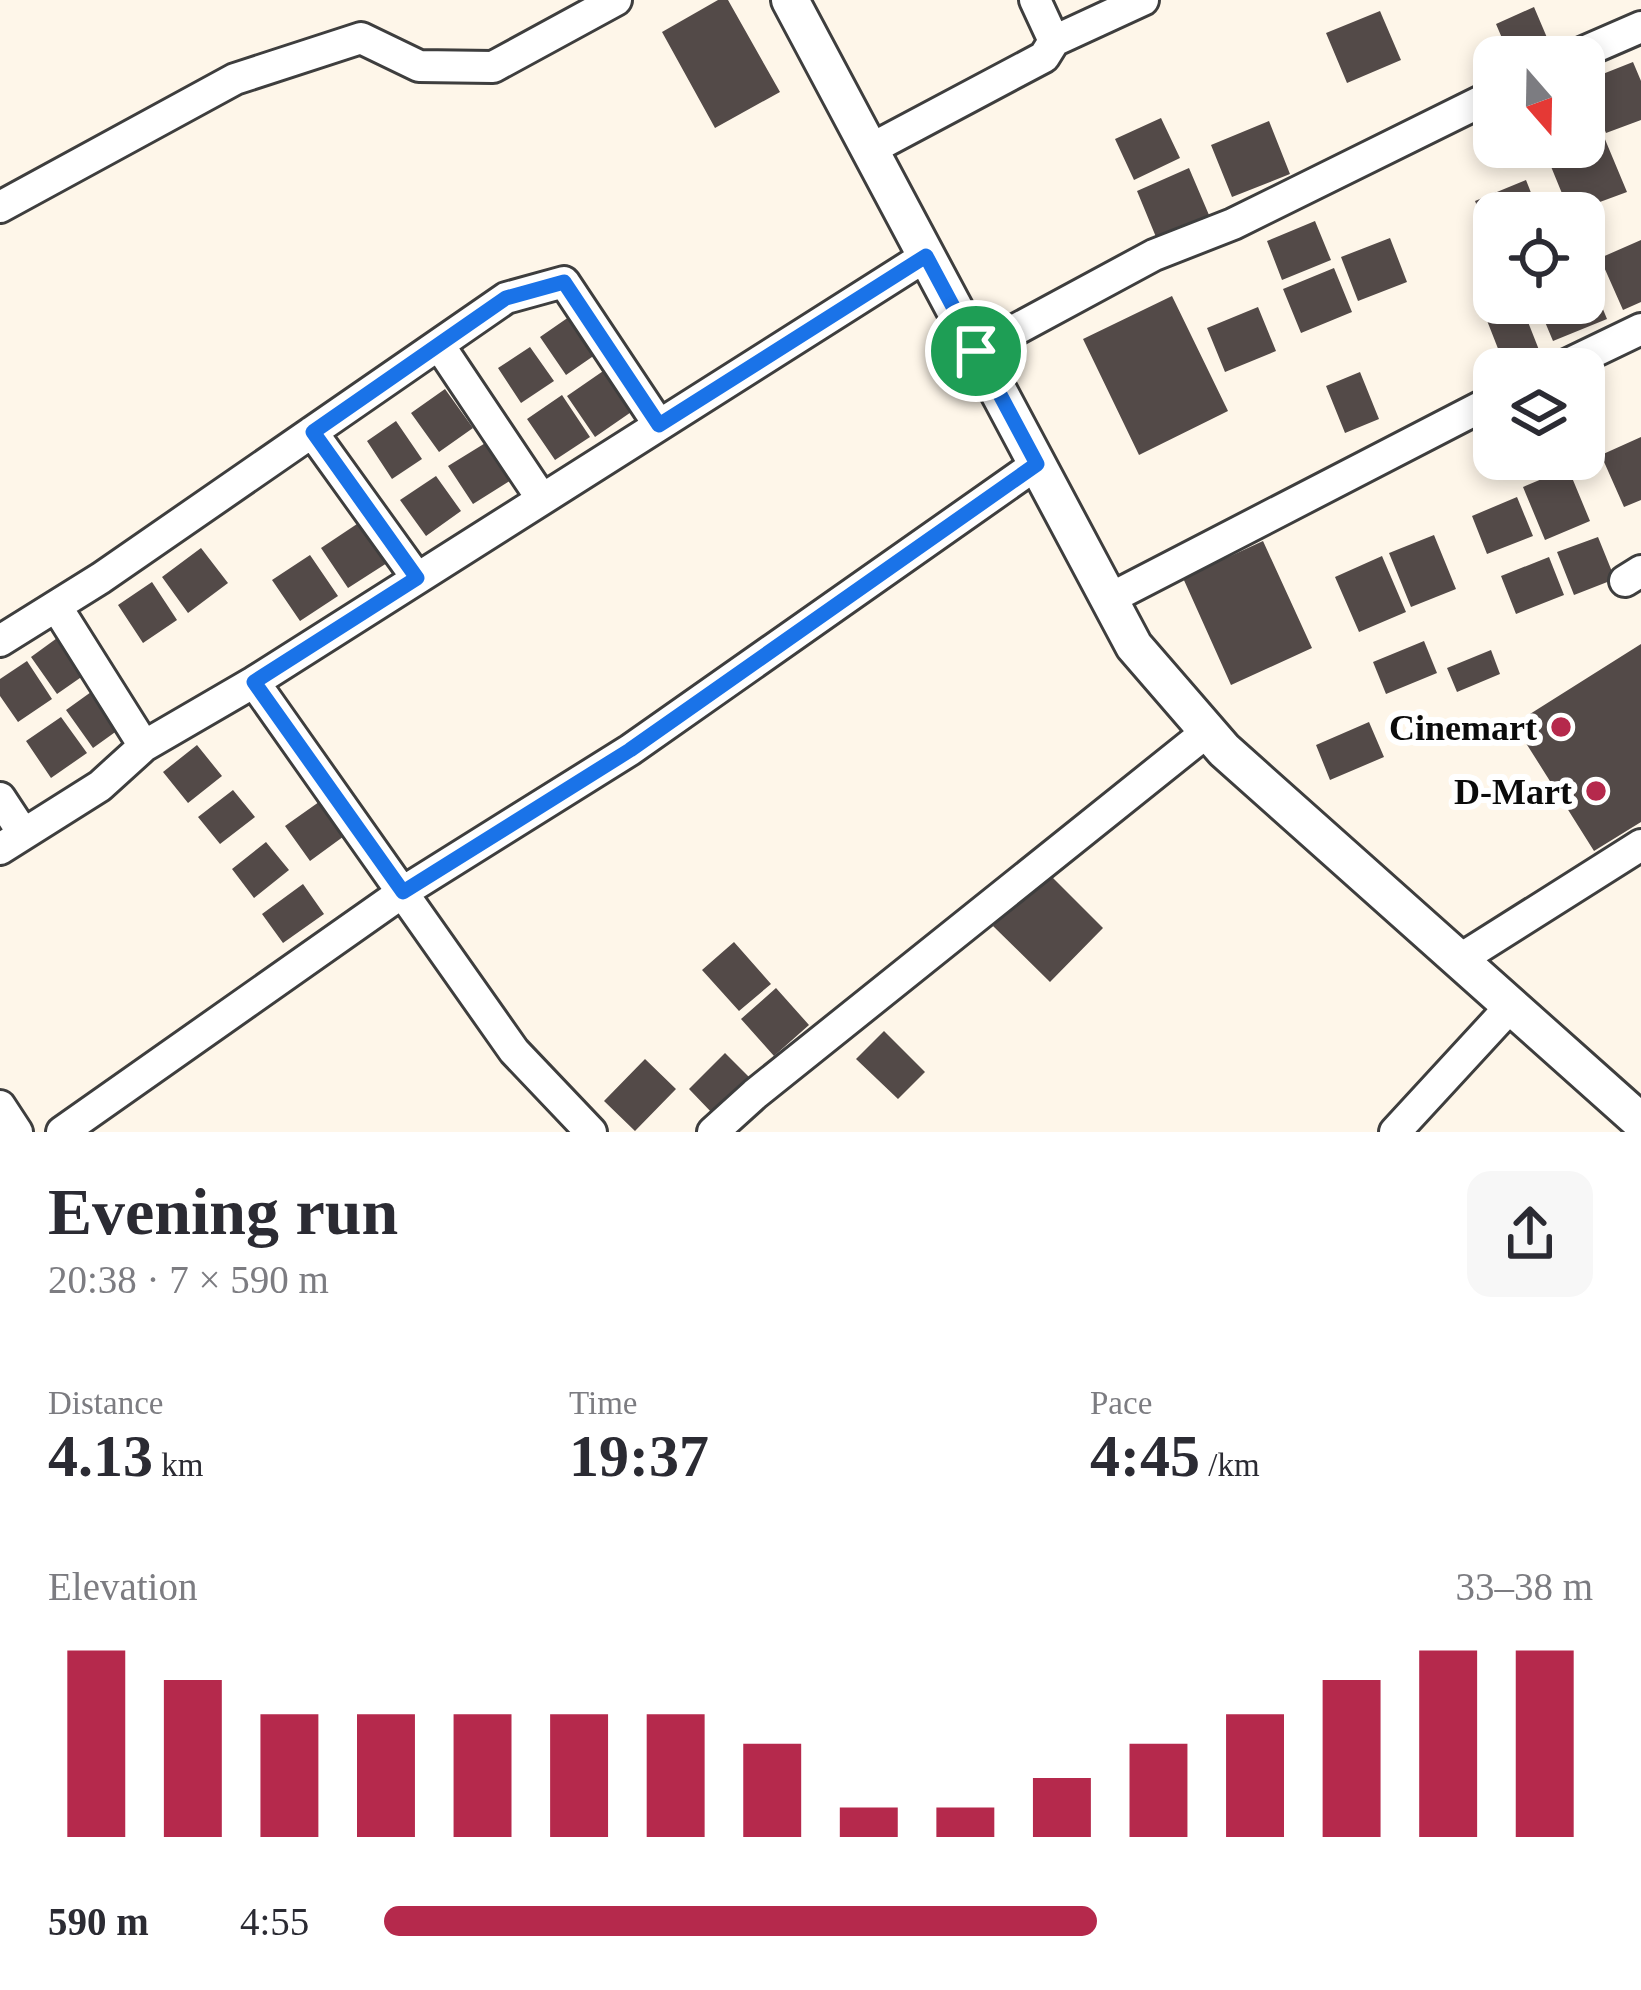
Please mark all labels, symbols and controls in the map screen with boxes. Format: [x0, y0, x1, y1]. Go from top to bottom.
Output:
north arrow [1473, 36, 1605, 168]
map controls [1473, 36, 1605, 480]
button: locate [1473, 192, 1605, 324]
pin [925, 300, 1027, 402]
icon: arrive [943, 318, 1009, 384]
button: layers [1473, 348, 1605, 480]
place label: Cinemart [1389, 708, 1537, 748]
marker: Cinemart [1548, 714, 1574, 740]
place label: D-Mart [1454, 772, 1572, 812]
marker: D-Mart [1583, 778, 1609, 804]
button: share [1467, 1171, 1593, 1297]
text: Evening run [48, 1175, 398, 1248]
text: 20:38 · 7 × 590 m [48, 1258, 329, 1301]
text: Distance [48, 1385, 163, 1421]
text: Time [569, 1385, 637, 1421]
text: Pace [1090, 1385, 1152, 1421]
text: 4.13 [48, 1423, 153, 1489]
text: 19:37 [569, 1423, 709, 1489]
text: 4:45 [1090, 1423, 1200, 1489]
text: km [153, 1447, 203, 1483]
text: /km [1200, 1447, 1260, 1483]
text: Elevation [48, 1565, 197, 1608]
text: 33–38 m [1455, 1565, 1593, 1608]
text: 590 m [48, 1900, 149, 1943]
text: 4:55 [240, 1900, 309, 1943]

